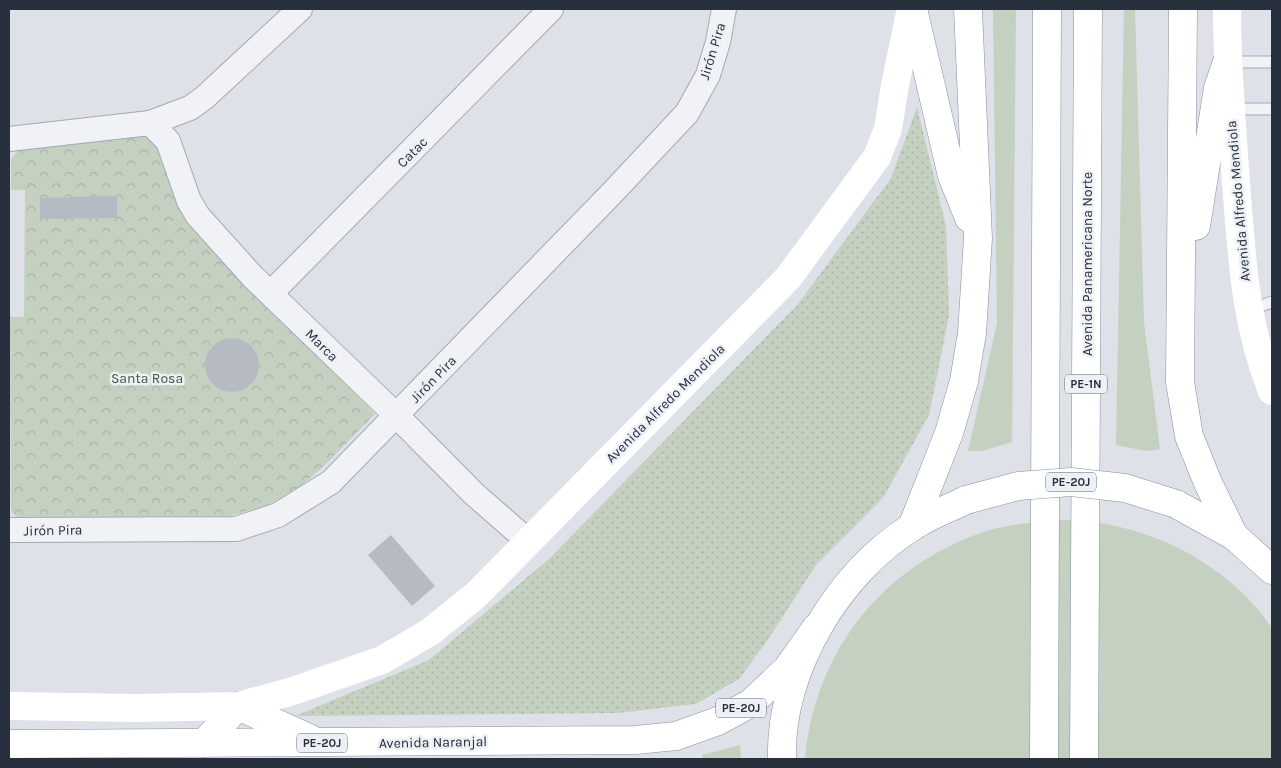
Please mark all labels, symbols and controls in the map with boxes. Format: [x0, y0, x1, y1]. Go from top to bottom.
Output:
street label: Jirón Pira [696, 20, 729, 82]
street label: Avenida Alfredo Mendiola [1223, 120, 1254, 282]
street label: Catac [393, 133, 431, 171]
street label: Avenida Panamericana Norte [1079, 172, 1096, 356]
street label: Marca [302, 325, 342, 365]
street label: Avenida Alfredo Mendiola [602, 340, 728, 466]
street label: Jirón Pira [407, 352, 460, 406]
park label: Santa Rosa [111, 370, 183, 387]
road number: PE-1N [1065, 374, 1107, 394]
road number: PE-20J [1046, 472, 1096, 492]
street label: Jirón Pira [23, 521, 83, 540]
road number: PE-20J [716, 698, 766, 718]
street label: Avenida Naranjal [379, 733, 487, 752]
road number: PE-20J [297, 734, 347, 752]

